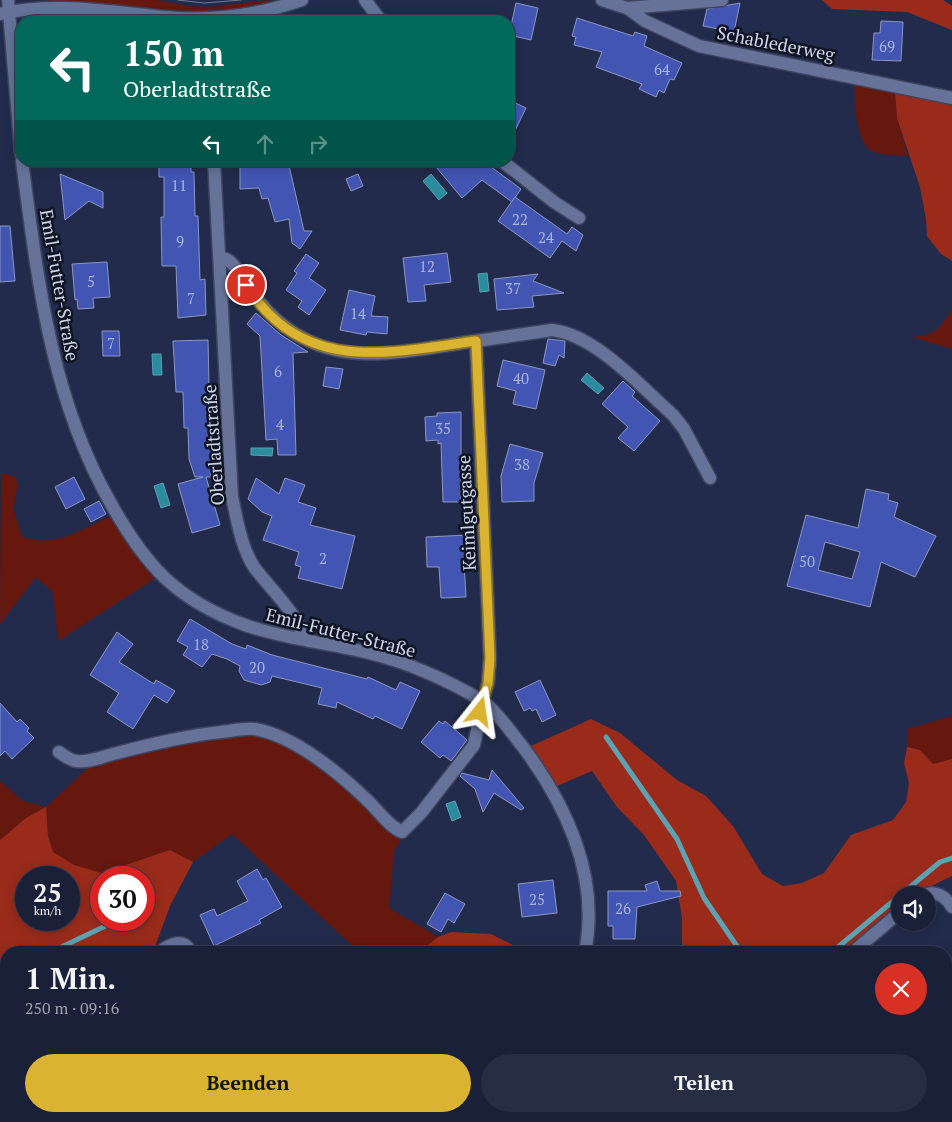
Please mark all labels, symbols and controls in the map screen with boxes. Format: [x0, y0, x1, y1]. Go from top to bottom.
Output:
street label: Schablederweg [715, 20, 837, 66]
text: 150 m [123, 30, 224, 76]
icon: left [40, 35, 105, 100]
house number: 69 [879, 36, 895, 56]
house number: 64 [654, 59, 670, 79]
text: Oberladtstraße [123, 74, 271, 103]
icon: left [198, 130, 226, 158]
icon: ahead [251, 130, 279, 158]
icon: right [304, 130, 332, 158]
house number: 11 [171, 175, 187, 195]
street label: Emil-Futter-Straße [35, 207, 85, 363]
house number: 22 [512, 209, 528, 229]
house number: 24 [538, 227, 554, 247]
house number: 9 [176, 231, 184, 251]
house number: 12 [419, 256, 435, 276]
pin [225, 264, 267, 306]
house number: 5 [87, 271, 95, 291]
icon: arrive [232, 271, 260, 299]
house number: 37 [505, 278, 521, 298]
house number: 7 [187, 288, 195, 308]
house number: 14 [350, 303, 366, 323]
house number: 7 [107, 333, 115, 353]
house number: 6 [274, 361, 282, 381]
house number: 40 [513, 368, 529, 388]
street label: Oberladtstraße [197, 384, 229, 506]
house number: 4 [276, 414, 284, 434]
house number: 35 [435, 418, 451, 438]
house number: 38 [514, 454, 530, 474]
street label: Keimlgutgasse [451, 455, 481, 571]
house number: 2 [319, 548, 327, 568]
house number: 50 [799, 551, 815, 571]
street label: Emil-Futter-Straße [264, 602, 418, 662]
house number: 18 [193, 634, 209, 654]
house number: 20 [249, 657, 265, 677]
position arrow [453, 685, 505, 737]
speed limit sign: 30 [90, 866, 155, 931]
text: 25 [33, 876, 62, 909]
map controls [891, 886, 936, 931]
button: sound [891, 886, 936, 931]
house number: 25 [529, 889, 545, 909]
house number: 26 [615, 898, 631, 918]
text: km/h [34, 903, 61, 918]
text: 1 Min. [25, 958, 116, 998]
button: close [875, 963, 927, 1015]
text: 250 m · 09:16 [25, 997, 119, 1019]
button: Beenden [25, 1054, 471, 1112]
button: Teilen [481, 1054, 927, 1112]

